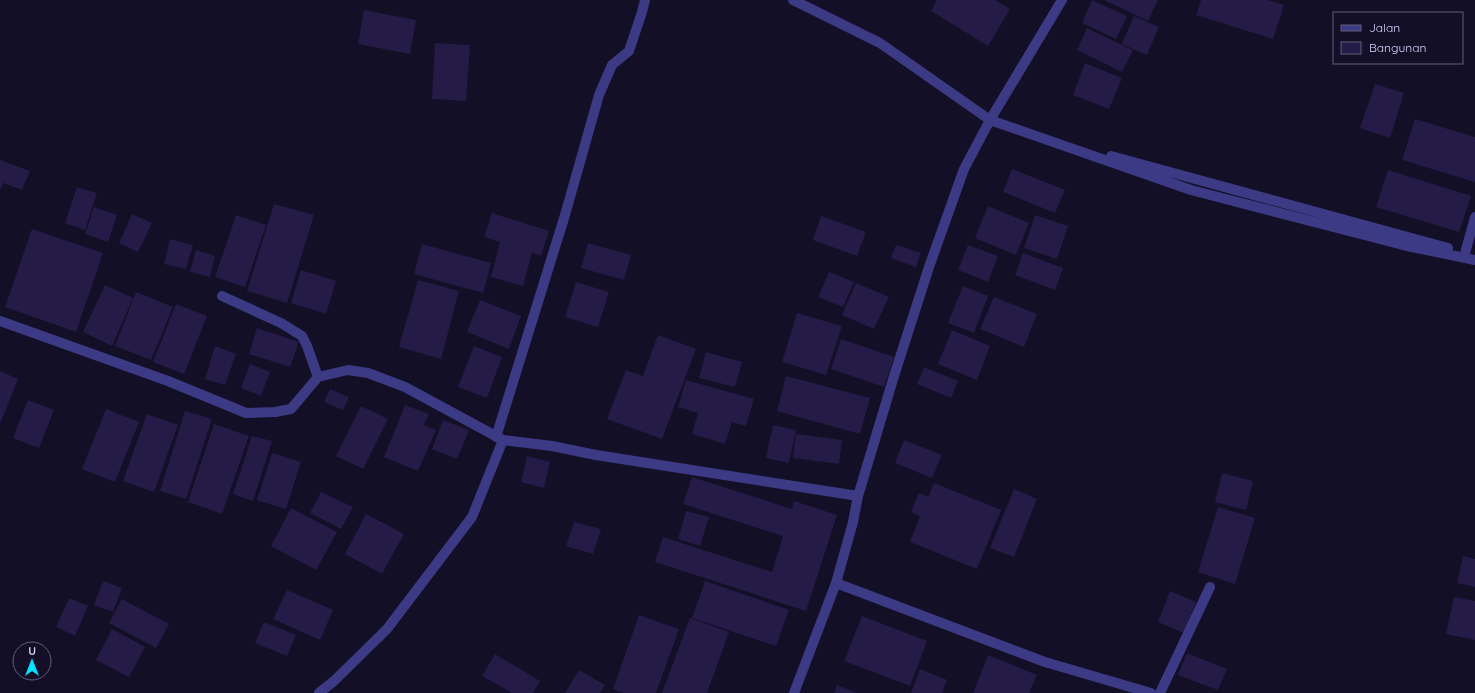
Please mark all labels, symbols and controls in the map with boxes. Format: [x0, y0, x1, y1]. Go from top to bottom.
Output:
legend [1333, 12, 1463, 64]
text: Jalan [1369, 20, 1400, 35]
text: Bangunan [1369, 40, 1426, 55]
north arrow [12, 641, 52, 681]
text: U [28, 644, 36, 658]

